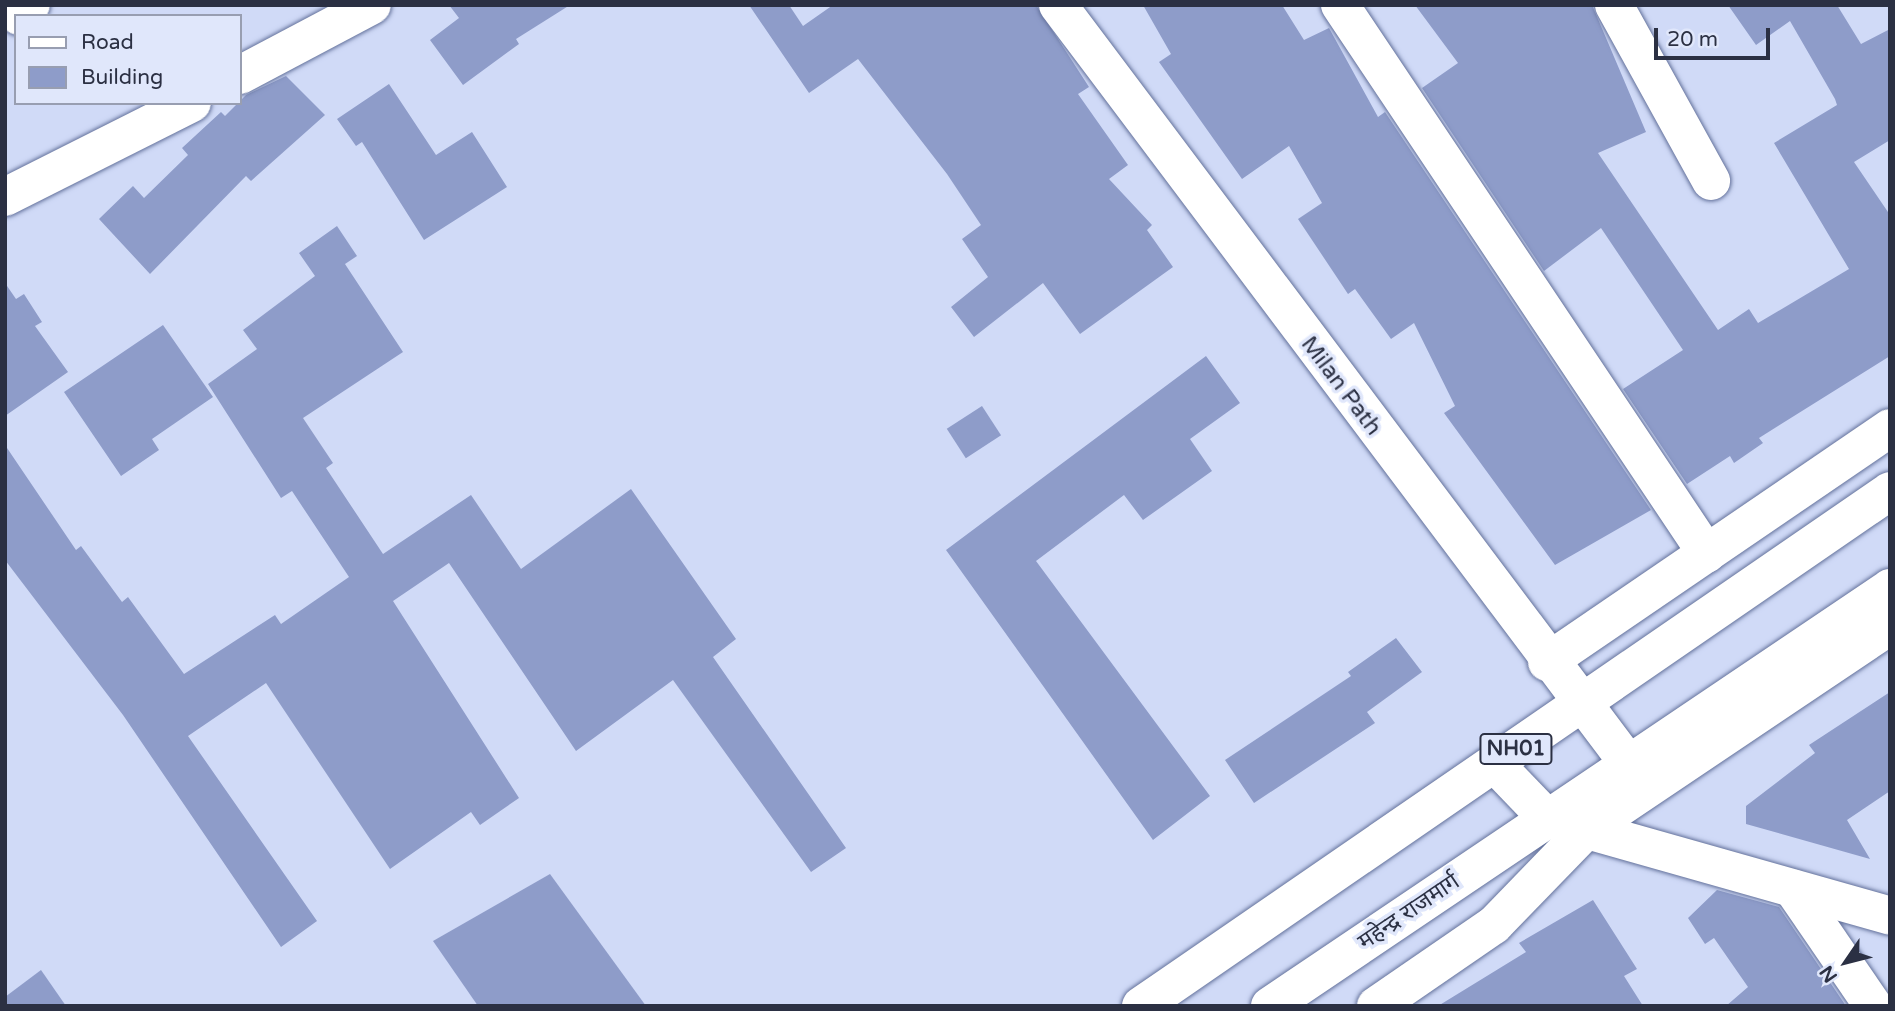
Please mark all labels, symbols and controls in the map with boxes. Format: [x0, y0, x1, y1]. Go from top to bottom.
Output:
legend [14, 14, 242, 105]
scale bar [1657, 14, 1772, 58]
text: 20 m [1667, 27, 1718, 52]
text: Road [81, 30, 134, 55]
text: Building [81, 65, 163, 90]
street label: Milan Path [1295, 331, 1387, 441]
road number: NH01 [1479, 732, 1553, 766]
street label: महेन्द्र राजमार्ग [1353, 868, 1465, 956]
north arrow [1811, 927, 1881, 997]
text: N [1815, 961, 1842, 987]

